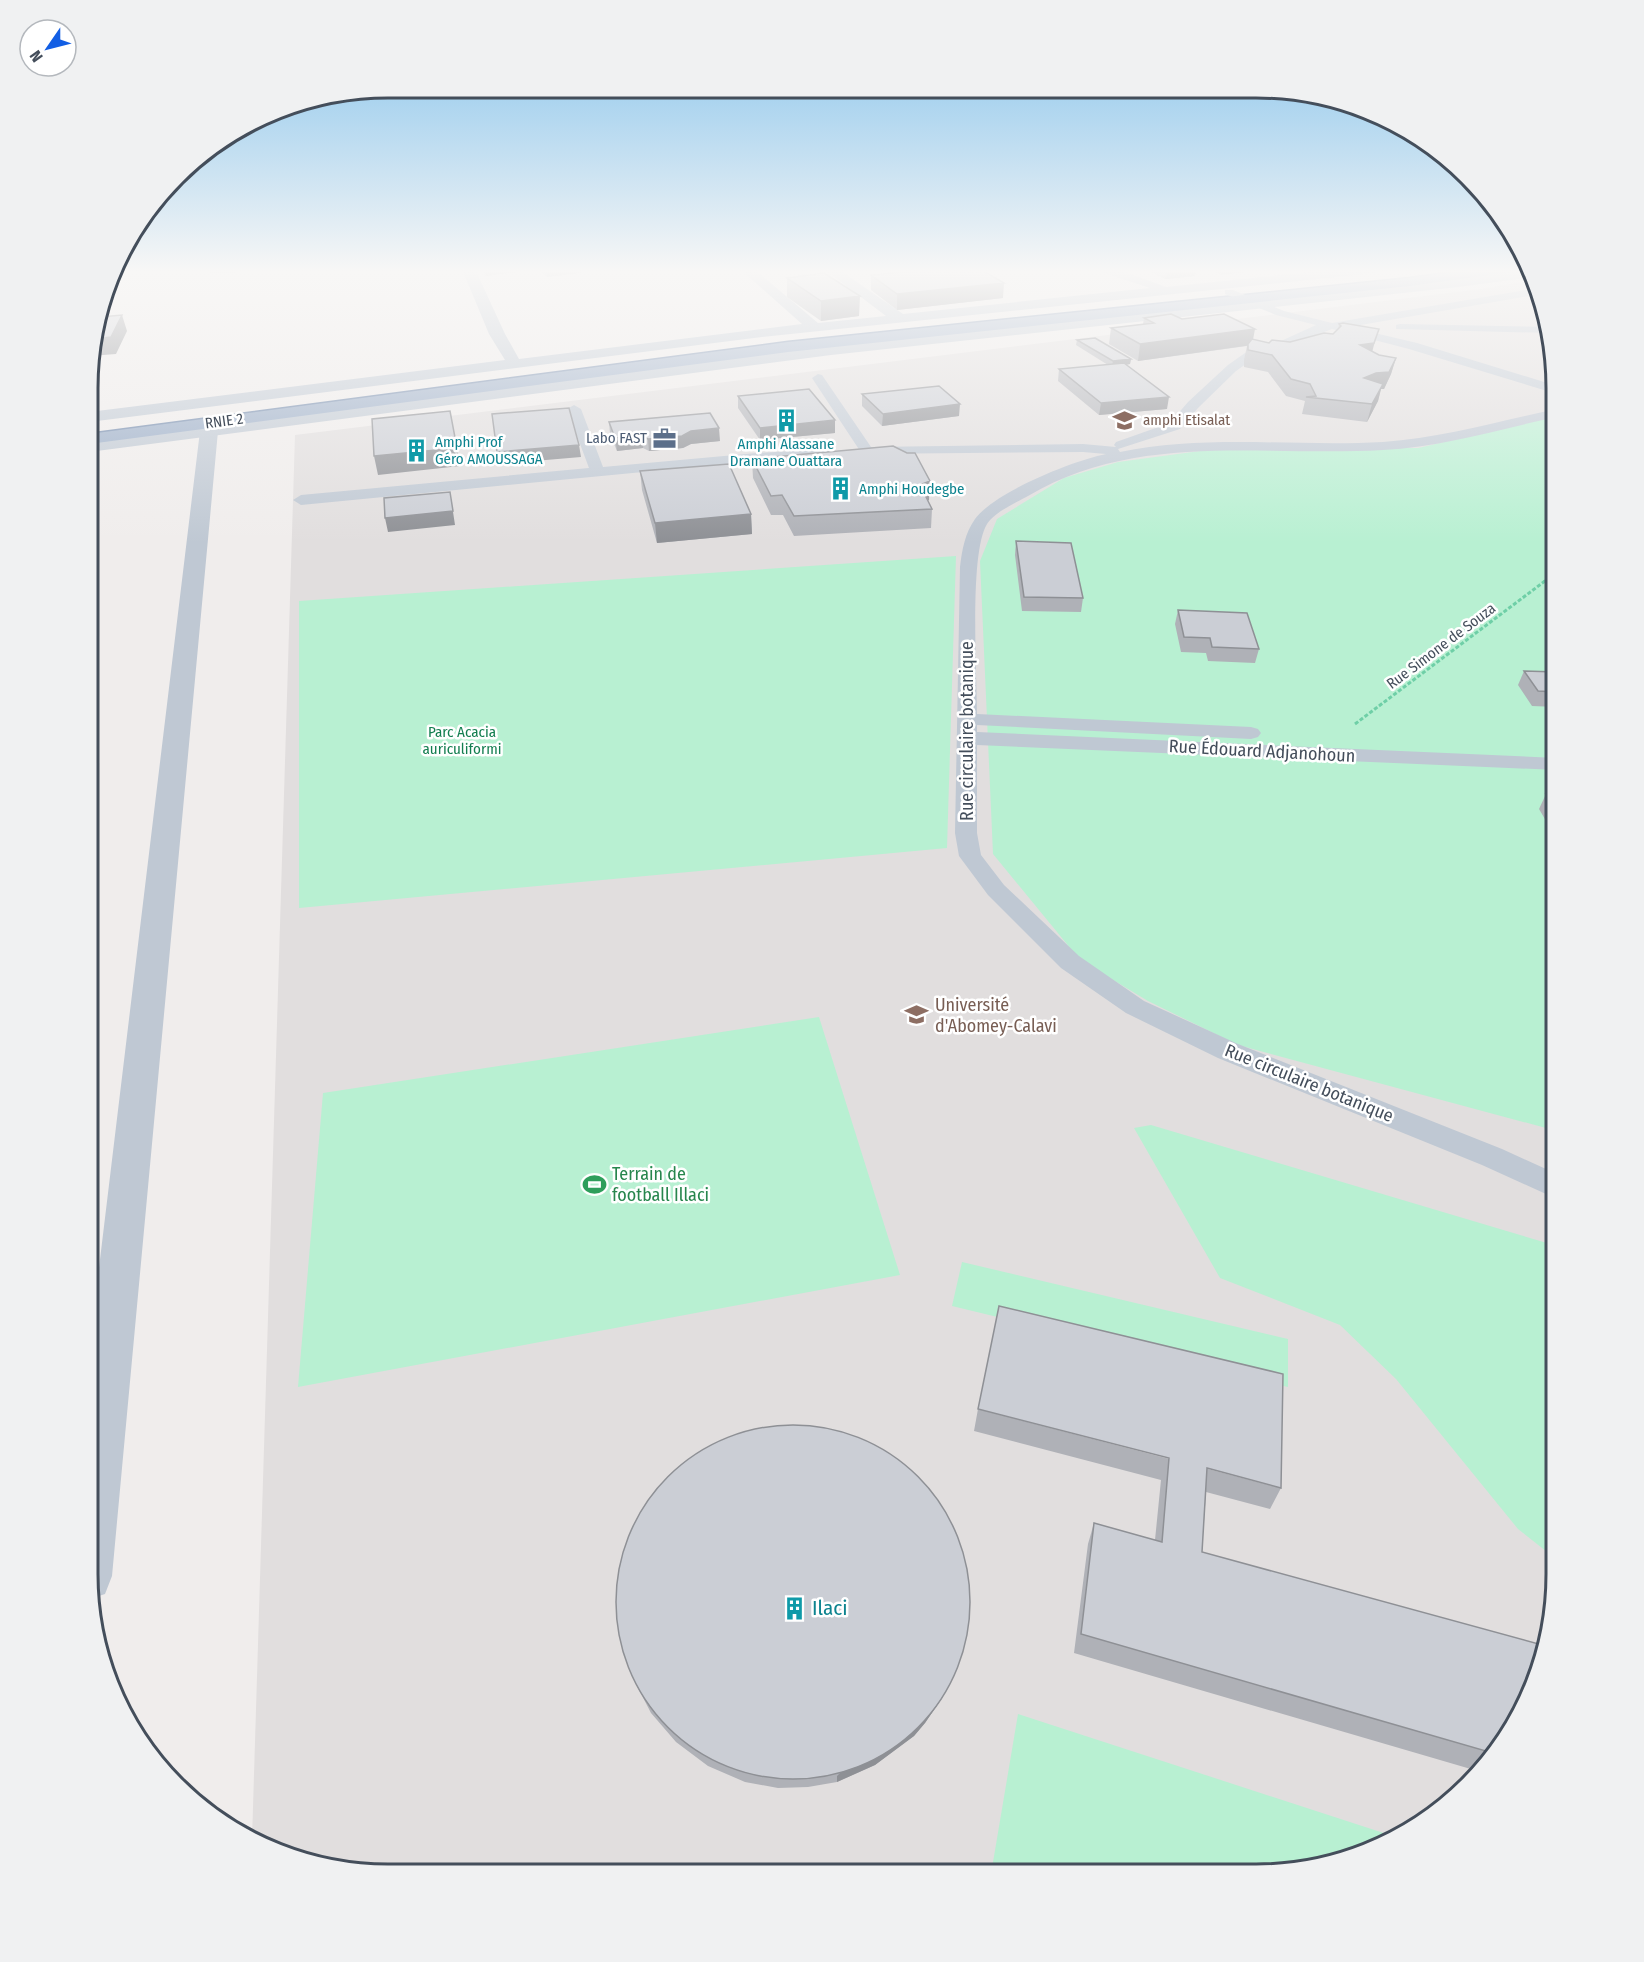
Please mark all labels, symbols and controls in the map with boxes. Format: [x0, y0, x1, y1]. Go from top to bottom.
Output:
north arrow [18, 18, 78, 78]
text: N [26, 47, 47, 66]
building icon: Amphi Alassane Dramane Ouattara [773, 407, 799, 433]
school or university icon: amphi Etisalat [1112, 407, 1138, 433]
street label: RNIE 2 [204, 409, 245, 433]
place label: amphi Etisalat [1143, 411, 1230, 429]
office icon: Labo FAST [652, 425, 678, 451]
place label: Labo FAST [586, 429, 647, 447]
place label: Amphi Prof Géro AMOUSSAGA [435, 433, 543, 468]
place label: Amphi Alassane Dramane Ouattara [730, 435, 842, 470]
building icon: Amphi Prof Géro AMOUSSAGA [404, 438, 430, 464]
building icon: Amphi Houdegbe [828, 476, 854, 502]
place label: Amphi Houdegbe [859, 480, 964, 498]
street label: Rue Simone de Souza [1383, 599, 1499, 693]
street label: Rue circulaire botanique [956, 641, 978, 821]
park label: Parc Acacia auriculiformi [423, 723, 501, 758]
street label: Rue Édouard Adjanohoun [1168, 734, 1356, 767]
place label: Université d'Abomey-Calavi [935, 994, 1057, 1037]
school or university icon: Université d'Abomey-Calavi [904, 1002, 930, 1028]
street label: Rue circulaire botanique [1221, 1039, 1397, 1127]
place label: Terrain de football Illaci [612, 1163, 709, 1206]
sports icon: Terrain de football Illaci [581, 1171, 607, 1197]
building icon: Ilaci [781, 1595, 807, 1621]
place label: Ilaci [812, 1595, 848, 1621]

